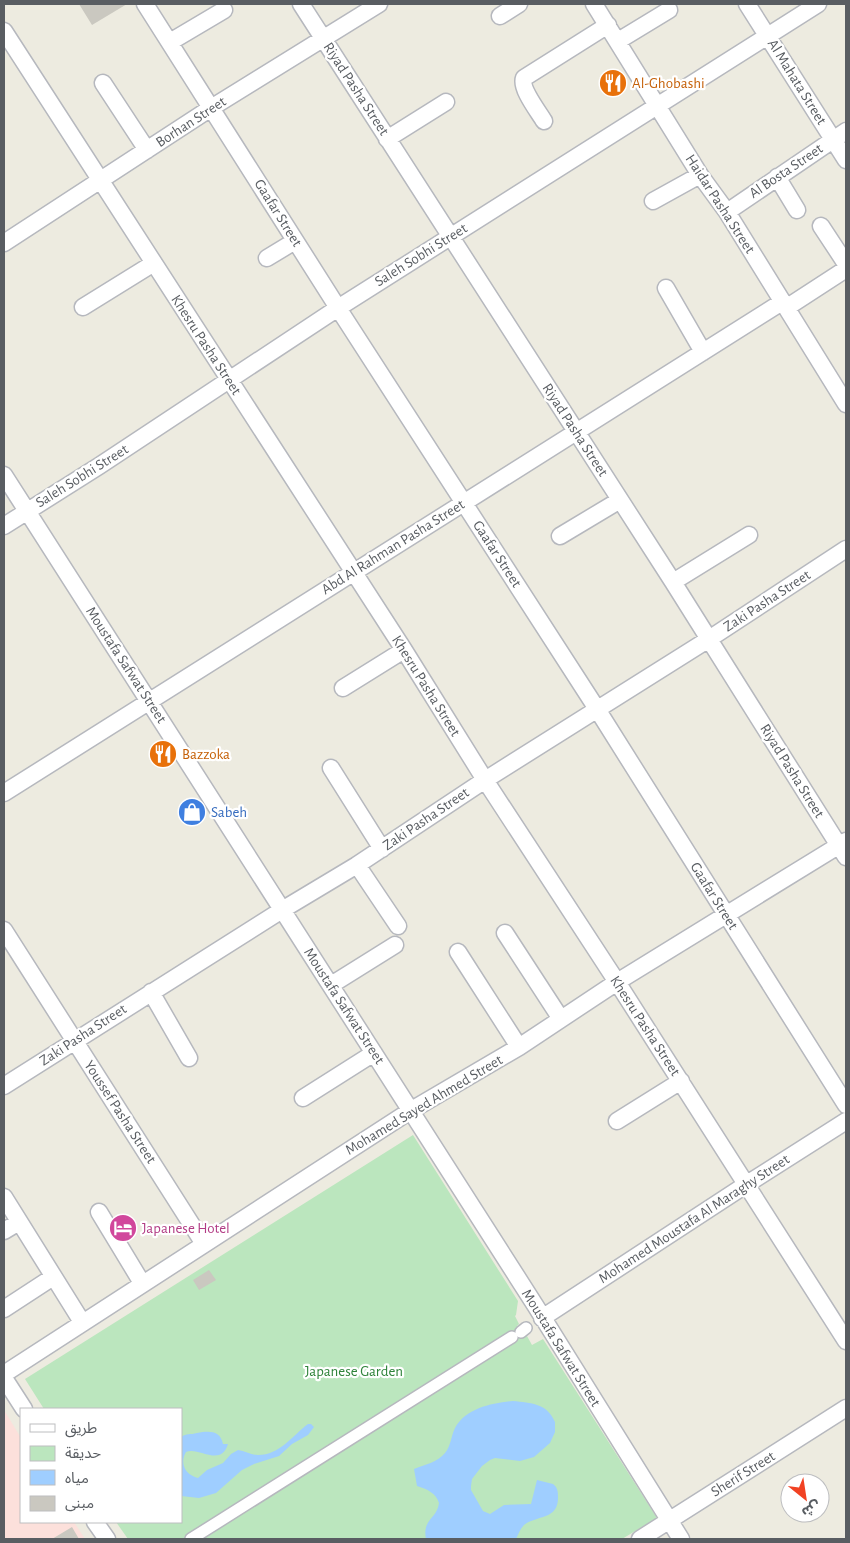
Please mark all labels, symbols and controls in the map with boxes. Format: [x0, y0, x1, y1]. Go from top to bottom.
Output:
street label: Al Mahata Street [765, 37, 829, 128]
street label: Riyad Pasha Street [320, 40, 392, 138]
restaurant icon: Al-Ghobashi [598, 68, 628, 98]
place label: Al-Ghobashi [632, 76, 705, 91]
street label: Borhan Street [153, 94, 229, 150]
street label: Al Bosta Street [747, 141, 826, 201]
street label: Haidar Pasha Street [682, 152, 758, 256]
street label: Gaafar Street [251, 177, 305, 250]
street label: Saleh Sobhi Street [372, 221, 470, 289]
street label: Khesru Pasha Street [168, 292, 244, 398]
street label: Riyad Pasha Street [539, 381, 611, 479]
street label: Saleh Sobhi Street [33, 442, 131, 510]
street label: Abd Al Rahman Pasha Street [319, 497, 467, 597]
street label: Gaafar Street [470, 518, 524, 590]
street label: Zaki Pasha Street [721, 567, 813, 635]
street label: Moustafa Safwat Street [83, 604, 169, 726]
street label: Khesru Pasha Street [389, 633, 463, 739]
street label: Riyad Pasha Street [757, 721, 827, 821]
restaurant icon: Bazzoka [148, 739, 178, 769]
place label: Bazzoka [182, 747, 230, 762]
street label: Zaki Pasha Street [380, 785, 472, 853]
shop icon: Sabeh [177, 797, 207, 827]
place label: Sabeh [211, 805, 247, 820]
street label: Gaafar Street [687, 860, 741, 933]
street label: Moustafa Safwat Street [301, 945, 387, 1067]
street label: Khesru Pasha Street [607, 973, 683, 1079]
street label: Zaki Pasha Street [37, 1001, 129, 1069]
street label: Mohamed Sayed Ahmed Street [343, 1052, 505, 1158]
street label: Youssef Pasha Street [81, 1058, 159, 1166]
street label: Mohamed Moustafa Al Maraghy Street [596, 1152, 792, 1286]
hotel icon: Japanese Hotel [108, 1213, 138, 1243]
place label: Japanese Hotel [142, 1221, 230, 1236]
street label: Moustafa Safwat Street [519, 1287, 603, 1409]
park label: Japanese Garden [305, 1364, 403, 1379]
legend [20, 1408, 182, 1523]
text: طريق [65, 1421, 97, 1438]
text: حديقة [65, 1446, 101, 1461]
street label: Sherif Street [708, 1448, 778, 1500]
text: مياه [65, 1471, 89, 1486]
north arrow [780, 1473, 830, 1523]
text: مبنى [65, 1496, 94, 1512]
text: ش [799, 1498, 823, 1519]

